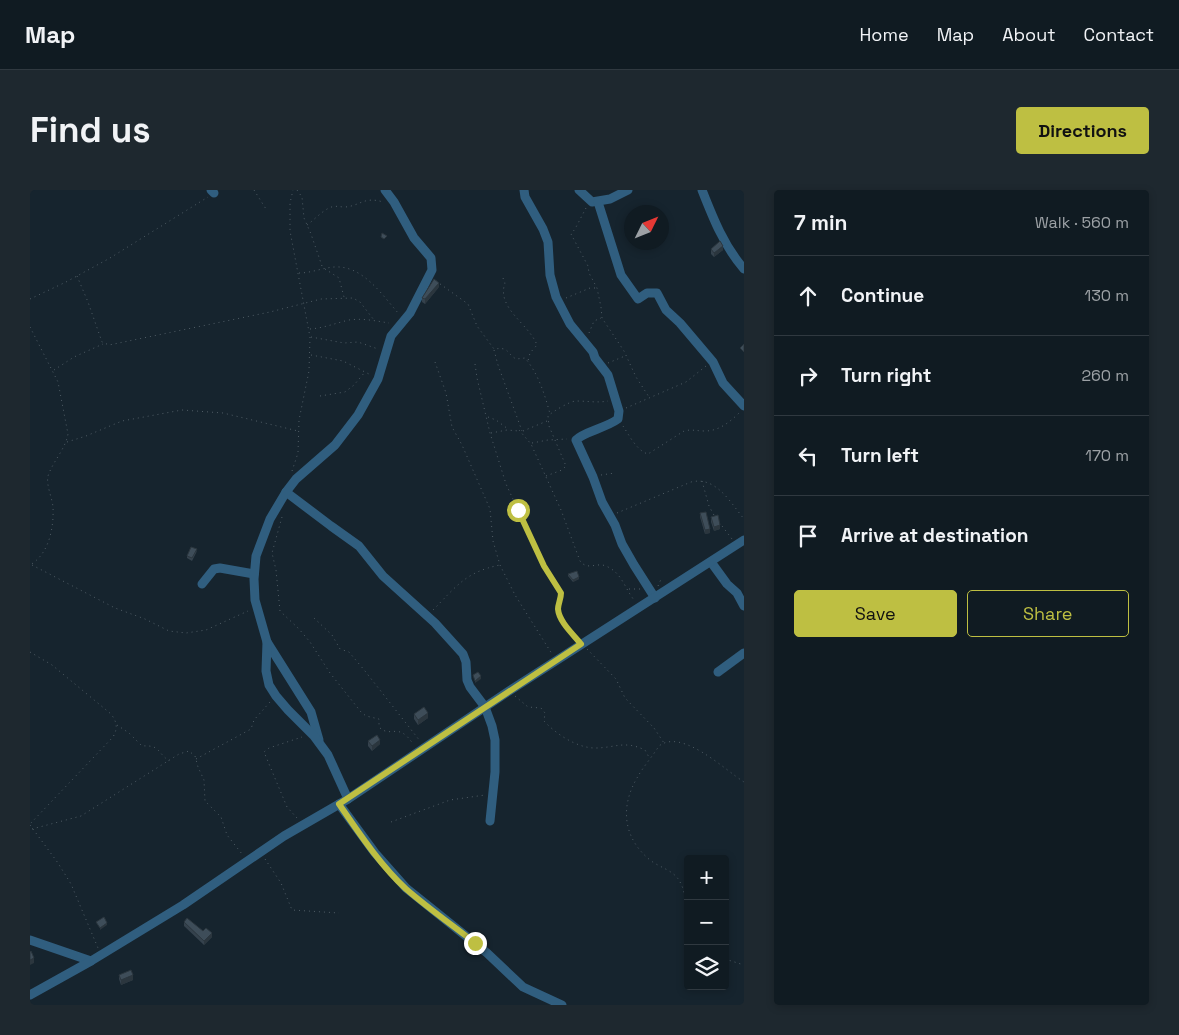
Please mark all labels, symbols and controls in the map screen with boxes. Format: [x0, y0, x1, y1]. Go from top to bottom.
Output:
text: Map [25, 19, 75, 50]
text: Home [860, 23, 909, 46]
text: Map [937, 23, 974, 46]
text: About [1002, 23, 1056, 46]
text: Contact [1084, 23, 1154, 46]
button: Directions [1016, 107, 1149, 154]
text: Find us [30, 108, 151, 152]
north arrow [624, 205, 669, 250]
text: 7 min [794, 209, 847, 236]
text: Walk · 560 m [1035, 212, 1129, 233]
icon: ahead [794, 282, 822, 310]
text: Continue [841, 283, 924, 308]
text: 130 m [1085, 285, 1129, 306]
icon: right [794, 362, 822, 390]
text: Turn right [841, 363, 931, 388]
text: 260 m [1081, 365, 1129, 386]
icon: left [794, 442, 822, 470]
text: Turn left [841, 443, 919, 468]
text: 170 m [1085, 445, 1129, 466]
route start [507, 499, 530, 522]
icon: arrive [794, 522, 822, 550]
text: Arrive at destination [841, 523, 1029, 548]
button: Save [794, 590, 957, 637]
button: Share [967, 590, 1129, 637]
map controls [684, 855, 729, 990]
button: + [684, 855, 729, 900]
button: − [684, 900, 729, 945]
route end [464, 932, 487, 955]
button: layers [684, 945, 729, 990]

